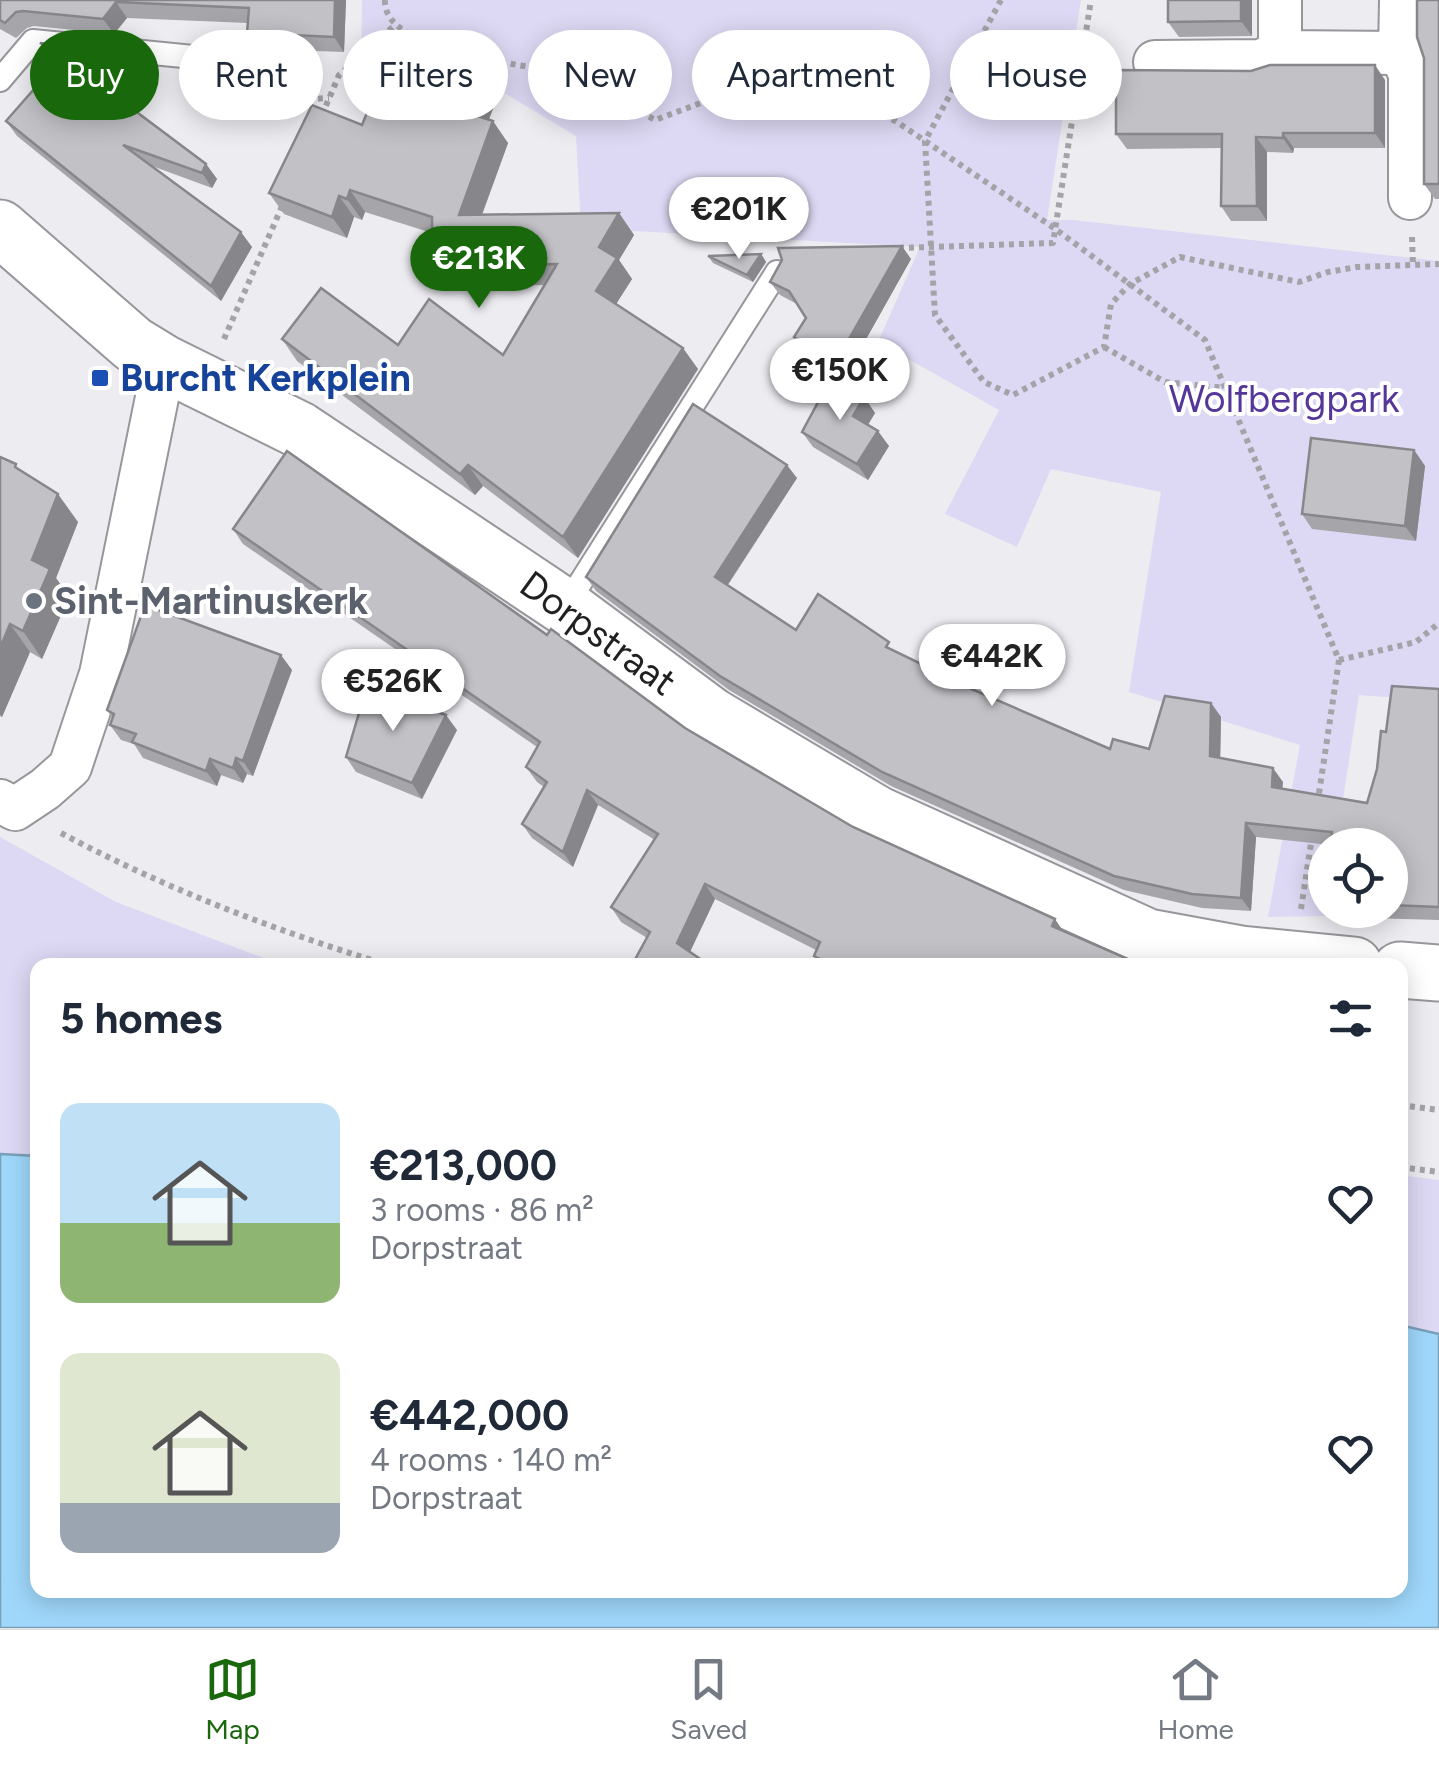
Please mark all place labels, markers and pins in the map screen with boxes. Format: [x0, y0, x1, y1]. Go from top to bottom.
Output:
pin: €201K [669, 177, 809, 262]
pin: €213K [409, 226, 549, 311]
pin: €150K [770, 338, 910, 423]
place label: Burcht Kerkplein [120, 355, 411, 401]
marker: Burcht Kerkplein [89, 367, 111, 389]
place label: Sint-Martinuskerk [54, 578, 369, 624]
marker: Sint-Martinuskerk [23, 590, 45, 612]
pin: €442K [922, 624, 1062, 709]
pin: €526K [323, 649, 463, 734]

